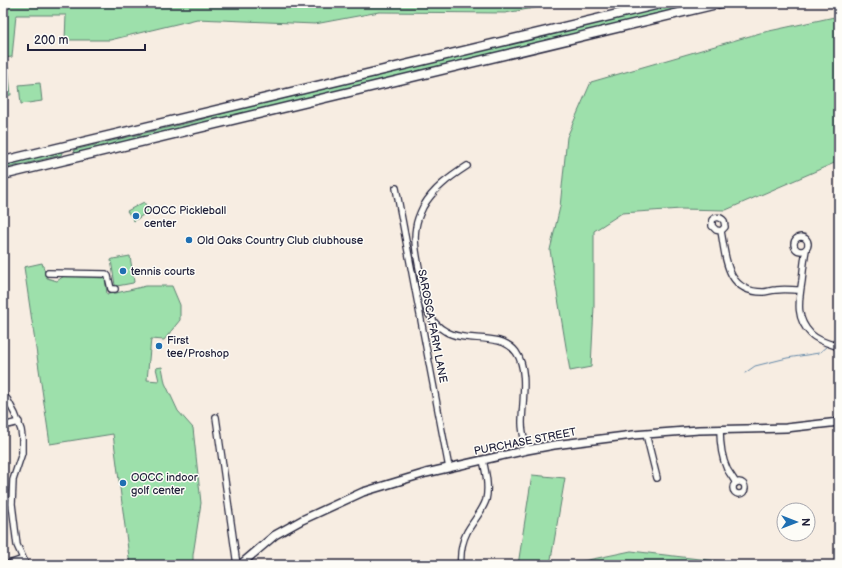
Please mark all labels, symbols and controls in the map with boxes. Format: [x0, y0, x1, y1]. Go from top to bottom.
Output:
scale bar [28, 26, 145, 52]
text: 200 m [34, 33, 68, 48]
place label: OOCC Pickleball center [144, 204, 226, 230]
marker: OOCC Pickleball center [131, 211, 141, 221]
place label: Old Oaks Country Club clubhouse [197, 234, 364, 247]
marker: Old Oaks Country Club clubhouse [184, 235, 194, 245]
place label: tennis courts [131, 265, 195, 278]
marker: tennis courts [118, 266, 128, 276]
street label: SAROSCA FARM LANE [415, 268, 450, 384]
place label: First tee/Proshop [167, 334, 229, 360]
marker: First tee/Proshop [154, 341, 164, 351]
street label: PURCHASE STREET [473, 425, 578, 458]
place label: OOCC indoor golf center [131, 471, 199, 497]
marker: OOCC indoor golf center [118, 478, 128, 488]
north arrow [776, 502, 816, 542]
text: N [799, 518, 812, 526]

